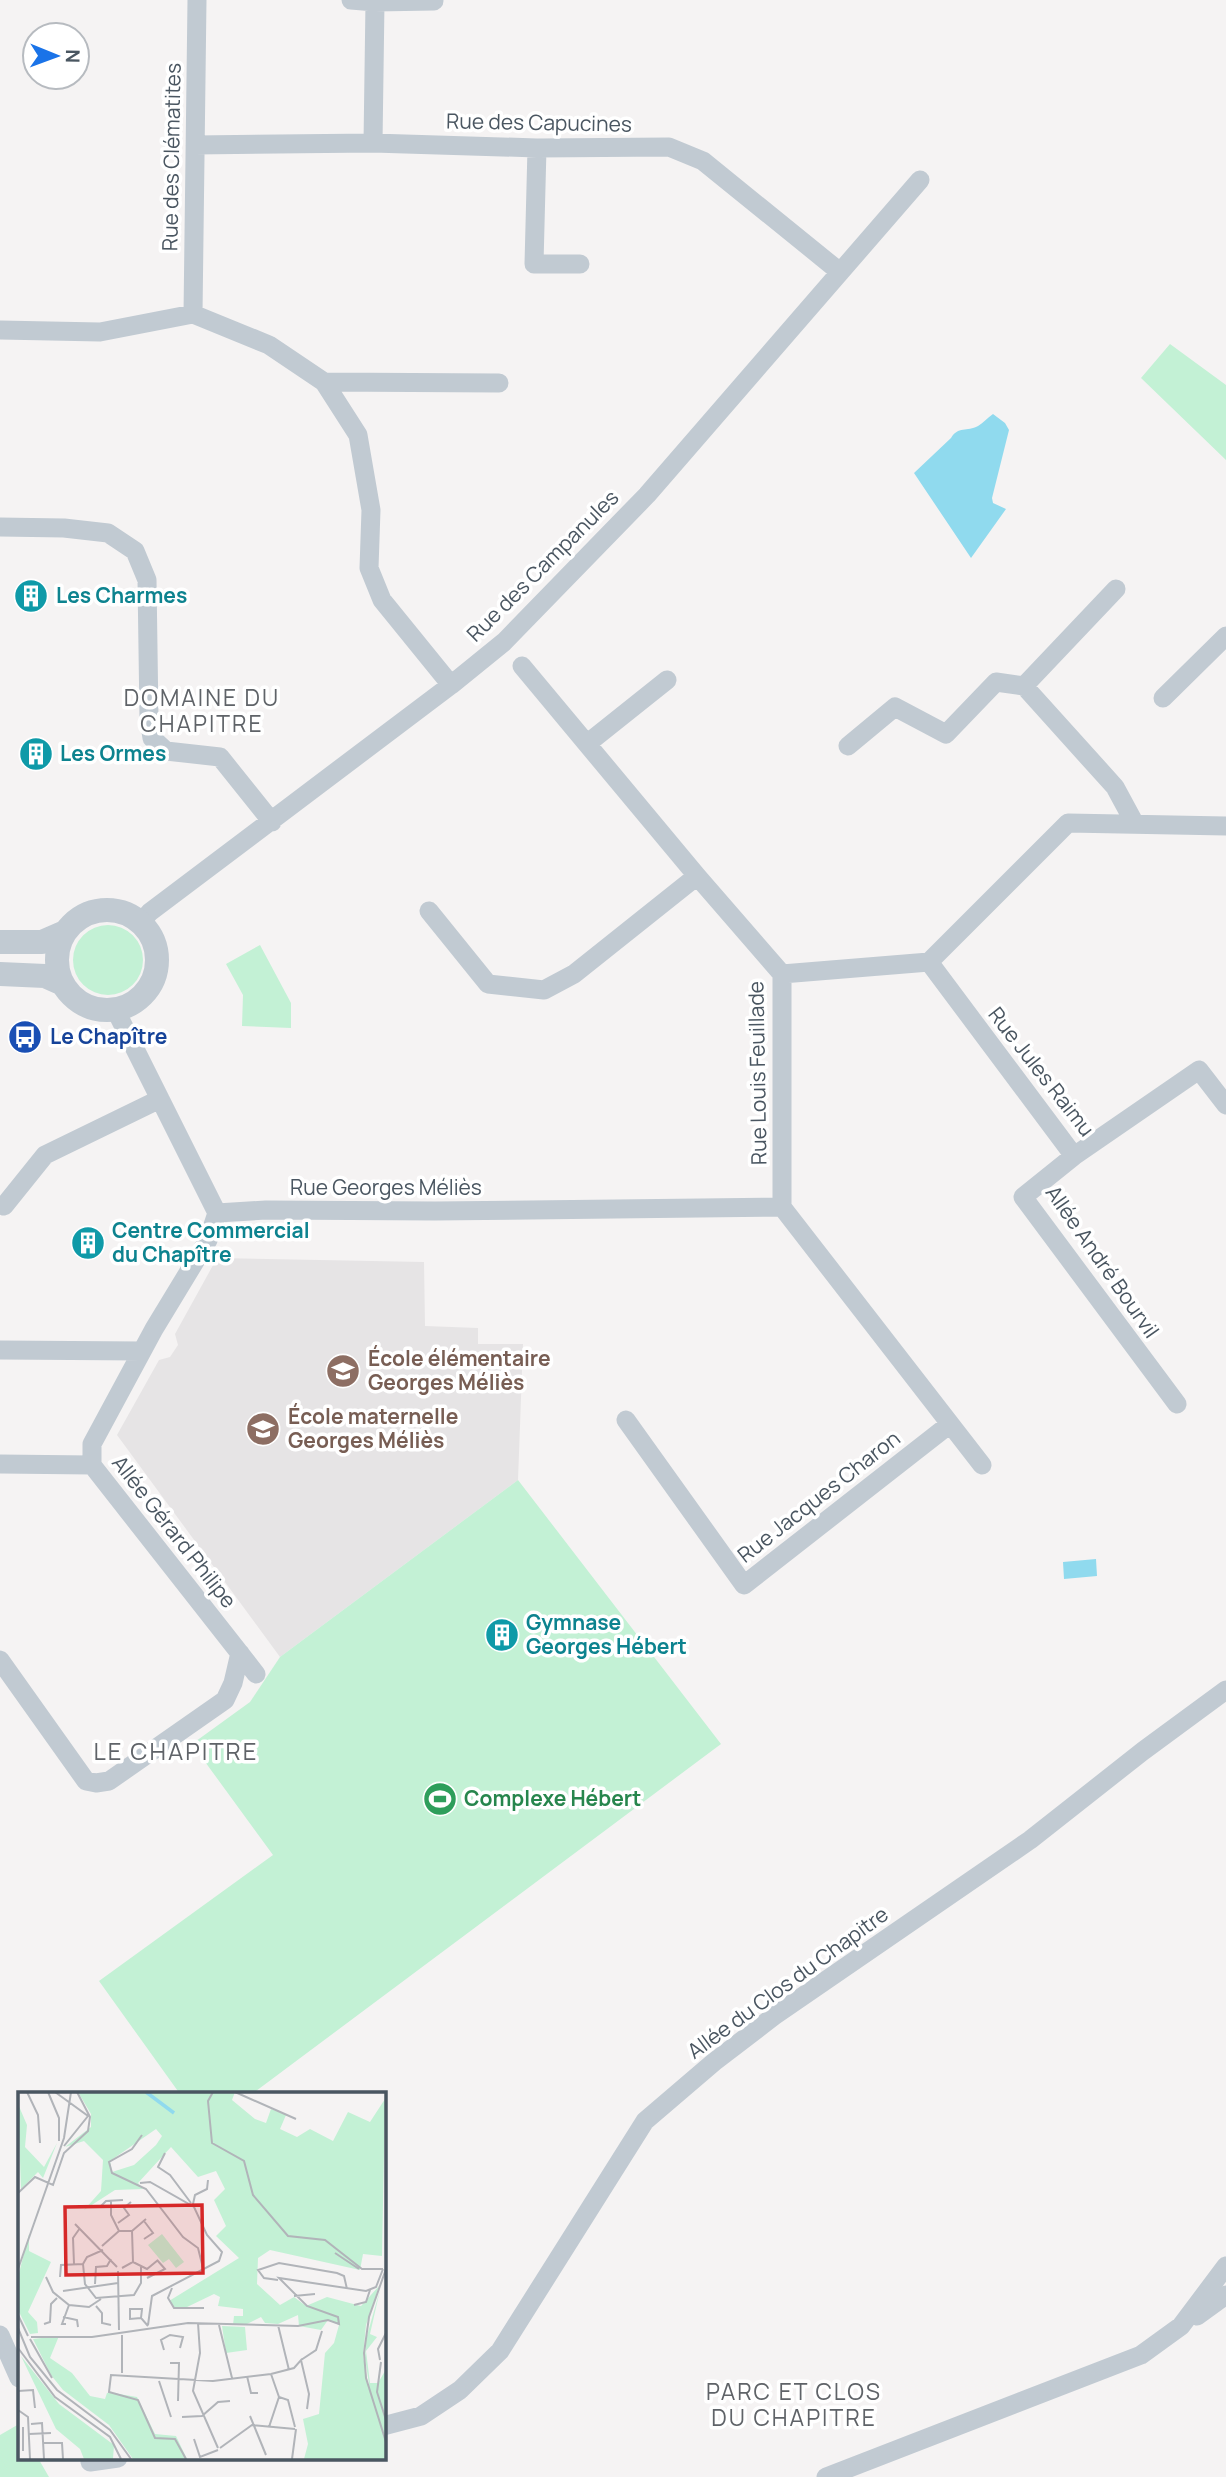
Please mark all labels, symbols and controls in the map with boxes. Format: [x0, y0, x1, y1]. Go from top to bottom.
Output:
north arrow [21, 21, 91, 91]
text: N [60, 49, 86, 63]
street label: Rue des Clématites [155, 63, 187, 251]
street label: Rue des Capucines [446, 106, 632, 138]
street label: Rue des Campanules [460, 483, 624, 647]
building icon: Les Charmes [12, 577, 50, 615]
place label: Les Charmes [56, 581, 187, 609]
district label: DOMAINE DU CHAPITRE [124, 681, 280, 739]
building icon: Les Ormes [17, 735, 55, 773]
place label: Les Ormes [60, 739, 166, 767]
street label: Rue Louis Feuillade [741, 981, 773, 1165]
street label: Rue Jules Raimu [982, 1001, 1101, 1142]
bus stop icon: Le Chapître [6, 1018, 44, 1056]
place label: Le Chapître [50, 1022, 168, 1050]
street label: Rue Georges Méliès [290, 1173, 482, 1201]
street label: Allée André Bourvil [1040, 1180, 1166, 1343]
place label: Centre Commercial du Chapître [112, 1216, 310, 1268]
building icon: Centre Commercial du Chapître [69, 1224, 107, 1262]
place label: École élémentaire Georges Méliès [368, 1344, 551, 1396]
school or university icon: École élémentaire Georges Méliès [324, 1352, 362, 1390]
place label: École maternelle Georges Méliès [288, 1402, 458, 1454]
school or university icon: École maternelle Georges Méliès [244, 1410, 282, 1448]
street label: Rue Jacques Charon [731, 1424, 905, 1569]
street label: Allée Gérard Philipe [106, 1449, 243, 1613]
place label: Gymnase Georges Hébert [526, 1608, 687, 1660]
building icon: Gymnase Georges Hébert [483, 1616, 521, 1654]
district label: LE CHAPITRE [94, 1734, 258, 1767]
sports icon: Complexe Hébert [421, 1780, 459, 1818]
place label: Complexe Hébert [464, 1784, 641, 1812]
street label: Allée du Clos du Chapitre [681, 1900, 894, 2065]
inset map [18, 2092, 385, 2460]
district label: PARC ET CLOS DU CHAPITRE [706, 2375, 882, 2433]

